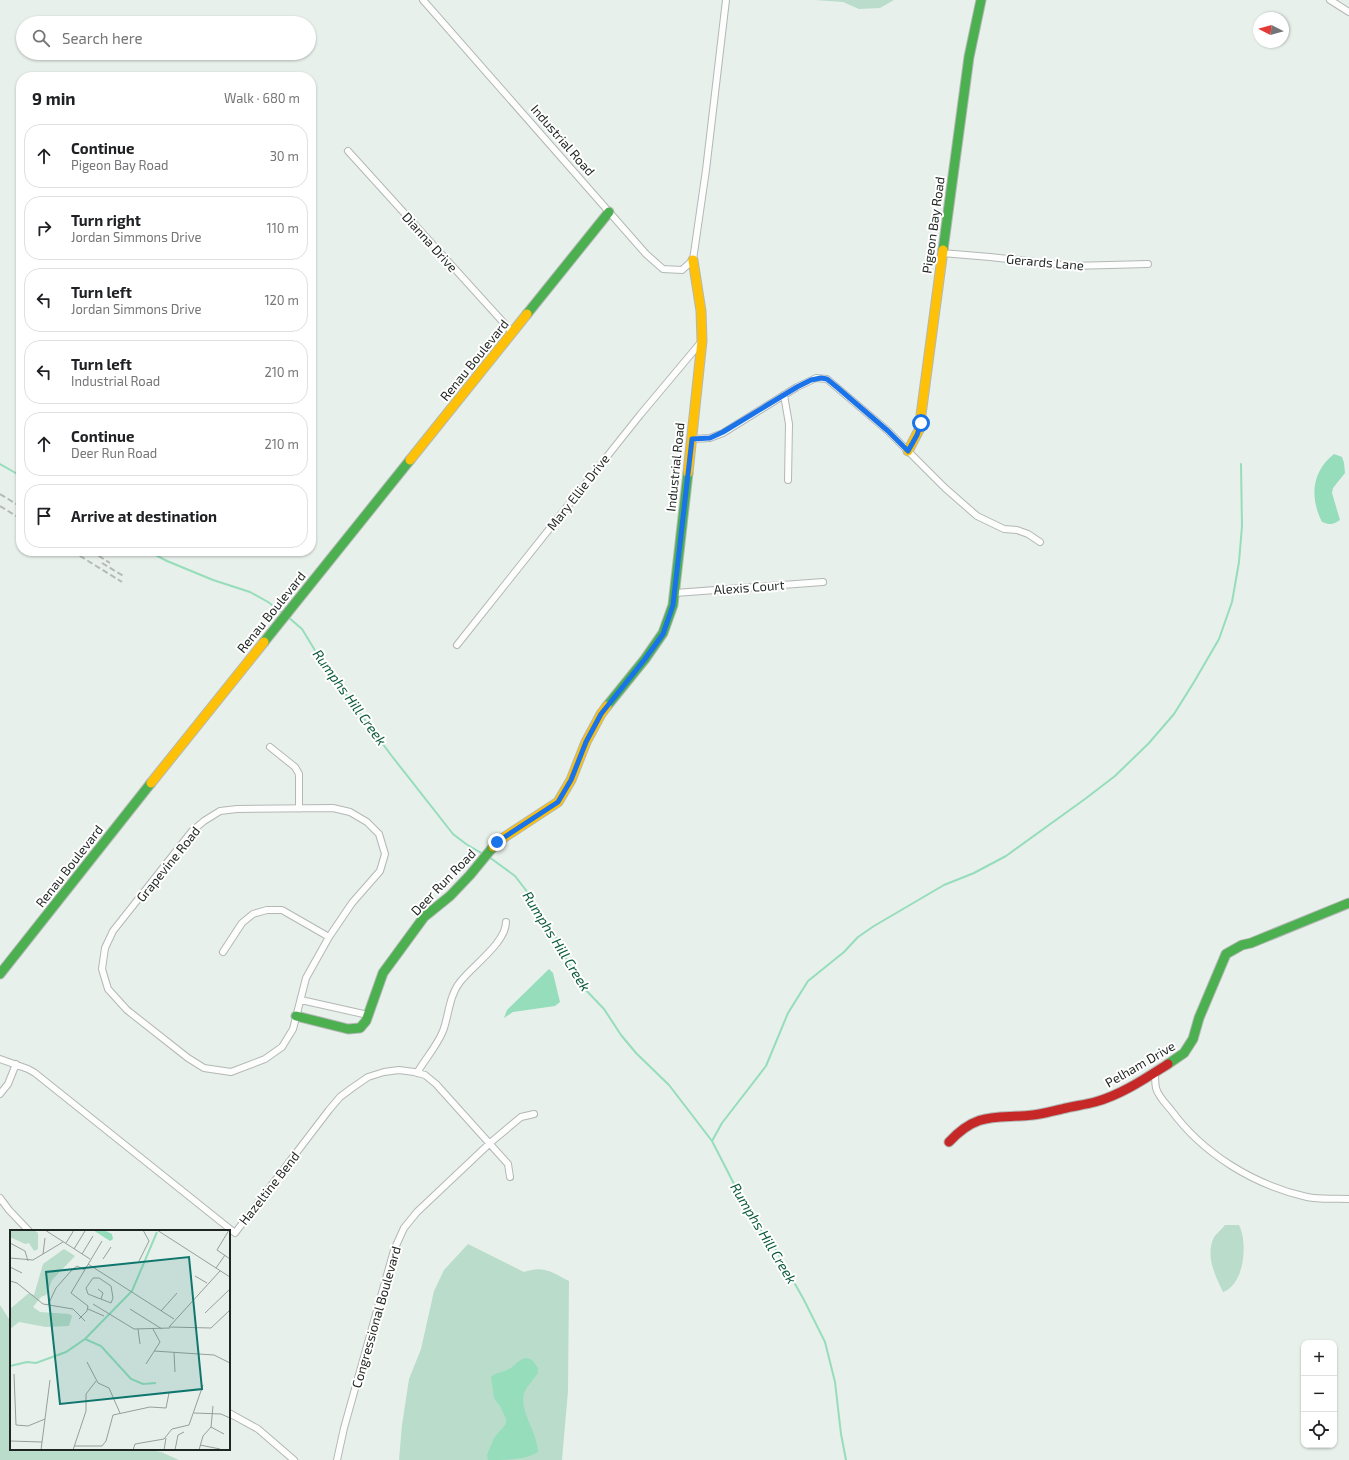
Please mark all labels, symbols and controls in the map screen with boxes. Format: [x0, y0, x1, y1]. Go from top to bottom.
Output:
north arrow [1253, 12, 1289, 48]
search box [16, 16, 316, 60]
icon: search [30, 27, 52, 49]
text: Search here [62, 29, 143, 47]
text: 9 min [32, 88, 76, 108]
text: Walk · 680 m [224, 90, 300, 106]
street label: Industrial Road [528, 101, 598, 179]
text: Continue [71, 139, 134, 157]
icon: ahead [33, 145, 55, 167]
text: 30 m [270, 148, 299, 164]
text: Pigeon Bay Road [71, 157, 169, 173]
street label: Pigeon Bay Road [918, 176, 948, 274]
street label: Dianna Drive [399, 209, 461, 275]
text: Turn right [71, 211, 141, 229]
icon: right [33, 217, 55, 239]
text: 110 m [267, 220, 299, 236]
text: Jordan Simmons Drive [71, 229, 202, 245]
street label: Gerards Lane [1006, 251, 1085, 273]
text: Turn left [71, 283, 132, 301]
icon: left [33, 289, 55, 311]
text: 120 m [264, 292, 299, 308]
text: Jordan Simmons Drive [71, 301, 202, 317]
street label: Renau Boulevard [436, 316, 512, 404]
text: Turn left [71, 355, 132, 373]
icon: left [33, 361, 55, 383]
text: 210 m [264, 364, 299, 380]
text: Industrial Road [71, 373, 160, 389]
route start [912, 414, 930, 432]
street label: Industrial Road [662, 422, 688, 512]
text: Continue [71, 427, 134, 445]
icon: ahead [33, 433, 55, 455]
text: 210 m [264, 436, 299, 452]
text: Deer Run Road [71, 445, 157, 461]
street label: Mary Ellie Drive [543, 451, 613, 533]
icon: arrive [33, 505, 55, 527]
text: Arrive at destination [71, 507, 217, 525]
street label: Renau Boulevard [233, 568, 309, 656]
street label: Alexis Court [713, 577, 785, 597]
water label: Rumphs Hill Creek [309, 646, 391, 748]
street label: Renau Boulevard [32, 822, 106, 910]
street label: Grapevine Road [133, 823, 203, 905]
route end [488, 833, 506, 851]
street label: Deer Run Road [407, 845, 479, 919]
water label: Rumphs Hill Creek [519, 888, 595, 994]
street label: Pelham Drive [1102, 1037, 1178, 1090]
street label: Hazeltine Bend [235, 1148, 303, 1228]
water label: Rumphs Hill Creek [727, 1180, 801, 1286]
inset map [10, 1230, 230, 1450]
street label: Congressional Boulevard [348, 1244, 404, 1390]
map controls [1301, 1340, 1337, 1448]
button: + [1301, 1340, 1337, 1376]
button: − [1301, 1376, 1337, 1412]
button: locate [1301, 1412, 1337, 1448]

